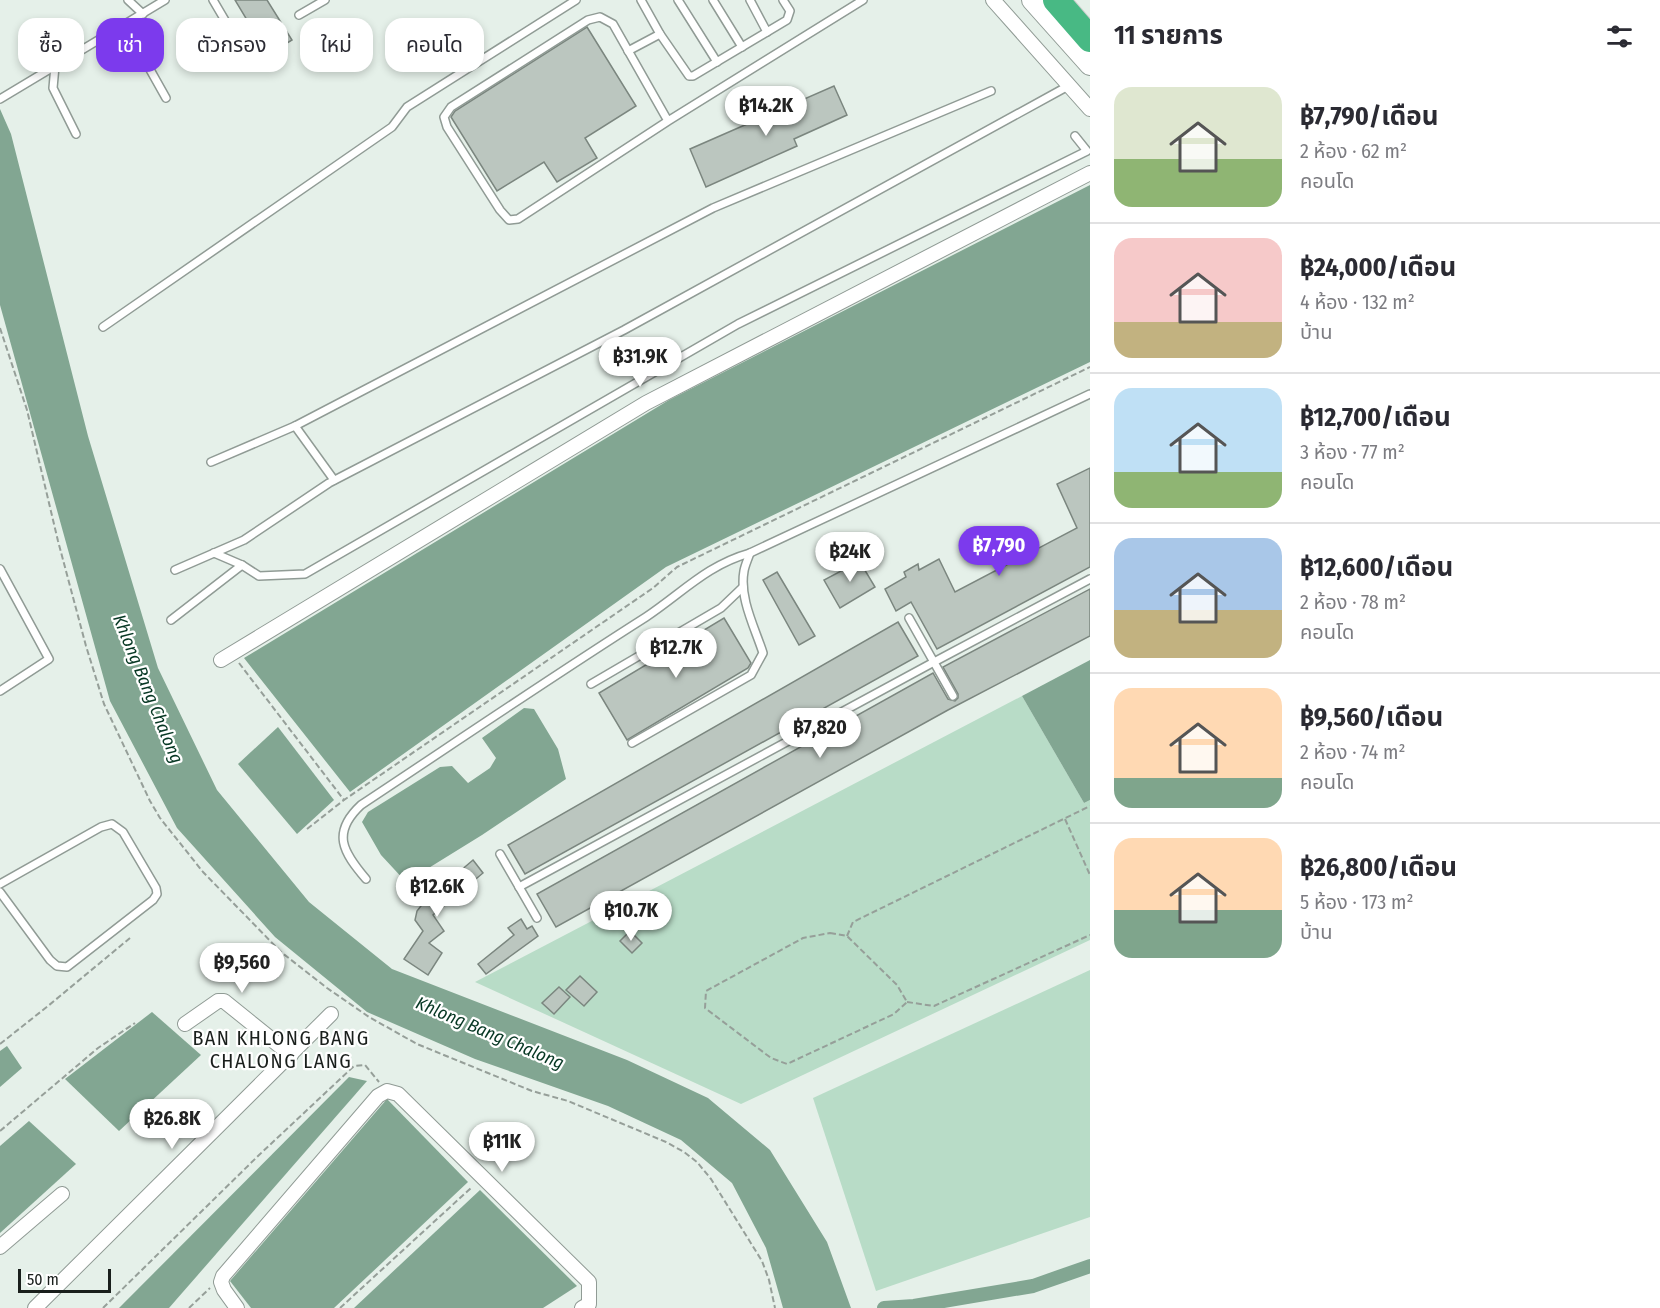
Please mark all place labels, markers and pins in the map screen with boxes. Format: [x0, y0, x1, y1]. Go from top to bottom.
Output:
pin: ฿14.2K [717, 86, 815, 137]
pin: ฿31.9K [591, 337, 689, 388]
pin: ฿7,790 [950, 526, 1048, 577]
pin: ฿24K [814, 532, 886, 583]
pin: ฿12.7K [627, 628, 725, 679]
pin: ฿7,820 [771, 708, 869, 759]
pin: ฿12.6K [388, 867, 486, 918]
pin: ฿10.7K [582, 891, 680, 942]
pin: ฿9,560 [193, 943, 291, 994]
pin: ฿26.8K [123, 1099, 221, 1150]
pin: ฿11K [466, 1122, 538, 1173]

